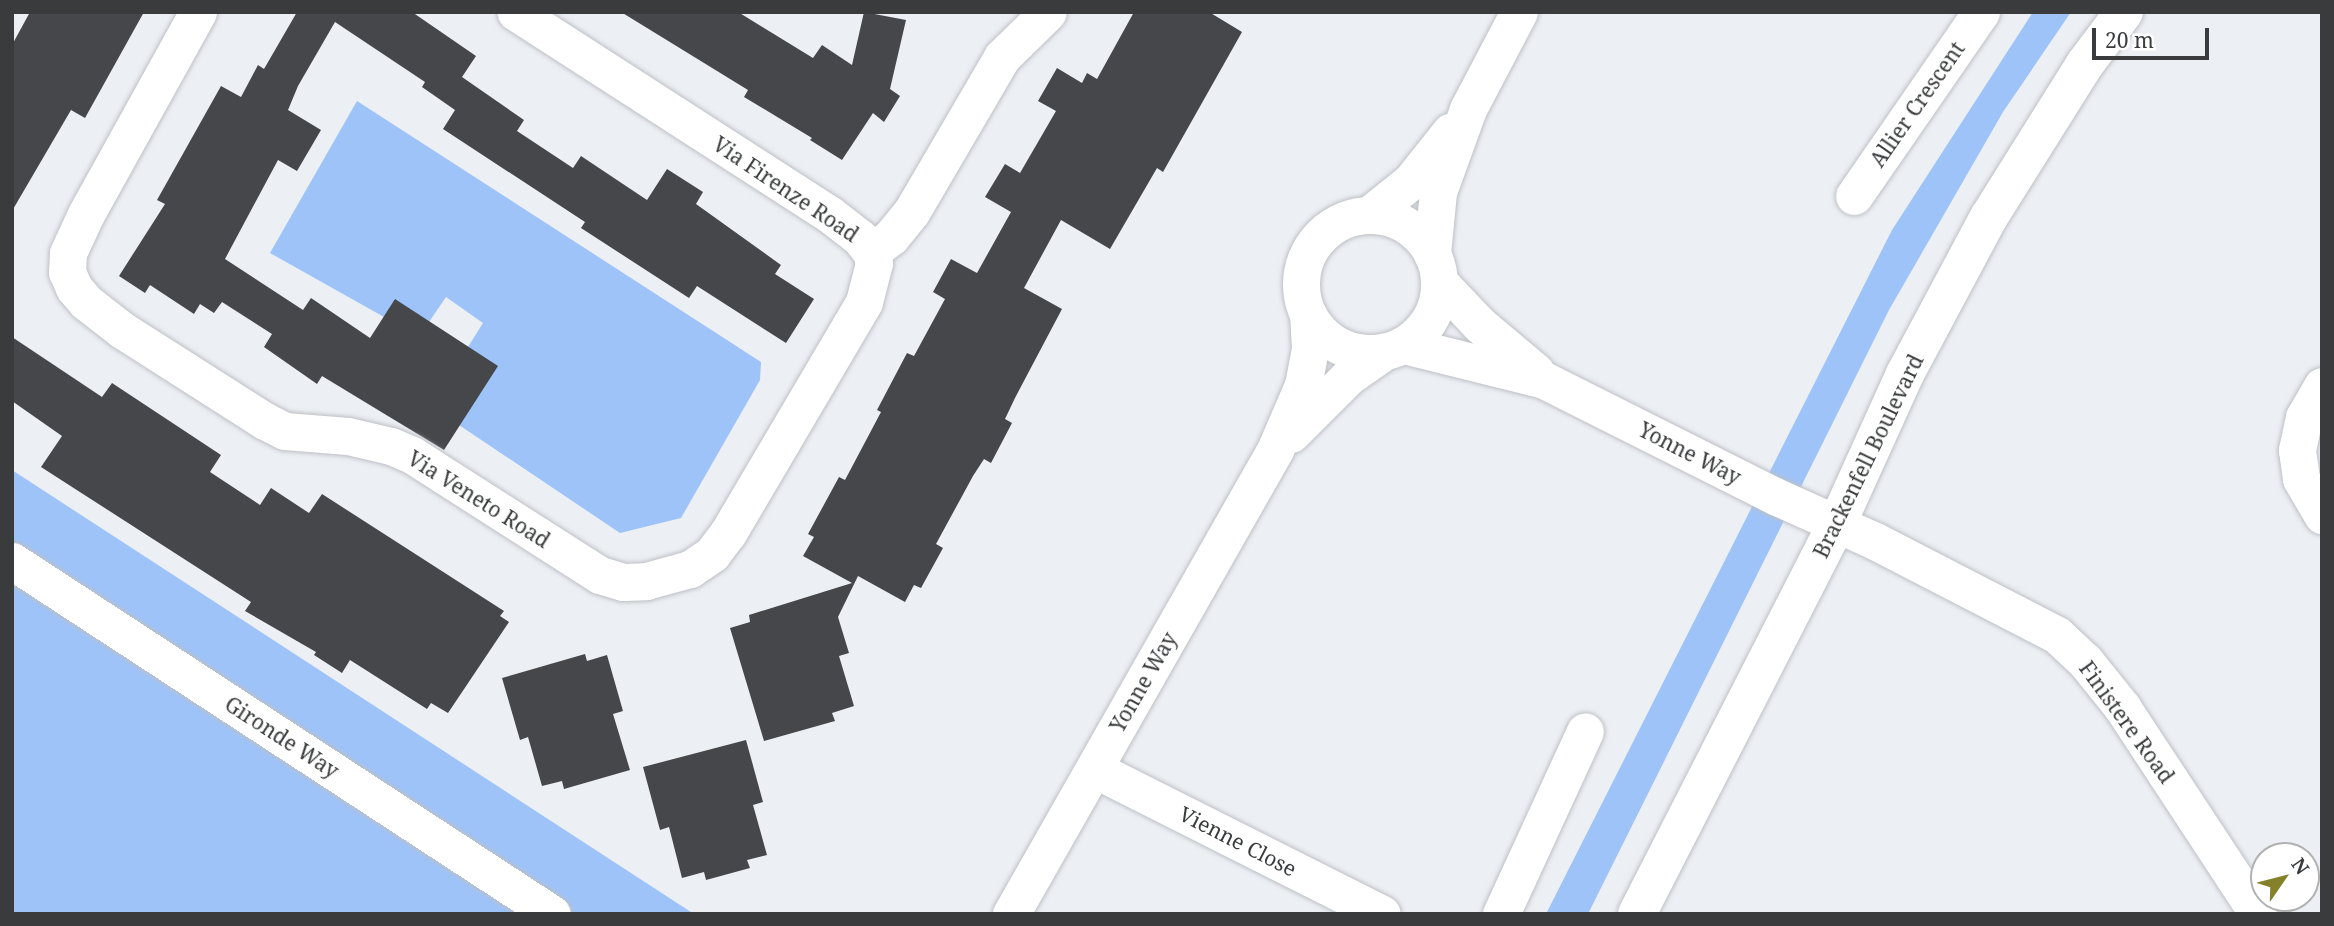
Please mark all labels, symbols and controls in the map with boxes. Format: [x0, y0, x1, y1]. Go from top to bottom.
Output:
scale bar [2096, 14, 2213, 58]
text: 20 m [2105, 26, 2154, 54]
street label: Allier Crescent [1864, 37, 1970, 171]
street label: Via Firenze Road [708, 131, 864, 247]
street label: Brackenfell Boulevard [1808, 350, 1928, 562]
street label: Yonne Way [1635, 416, 1745, 490]
street label: Via Veneto Road [403, 445, 555, 553]
street label: Yonne Way [1104, 627, 1182, 737]
street label: Finistere Road [2074, 656, 2180, 788]
street label: Gironde Way [220, 691, 344, 783]
street label: Vienne Close [1175, 801, 1301, 881]
north arrow [2250, 842, 2320, 912]
text: N [2286, 853, 2316, 880]

